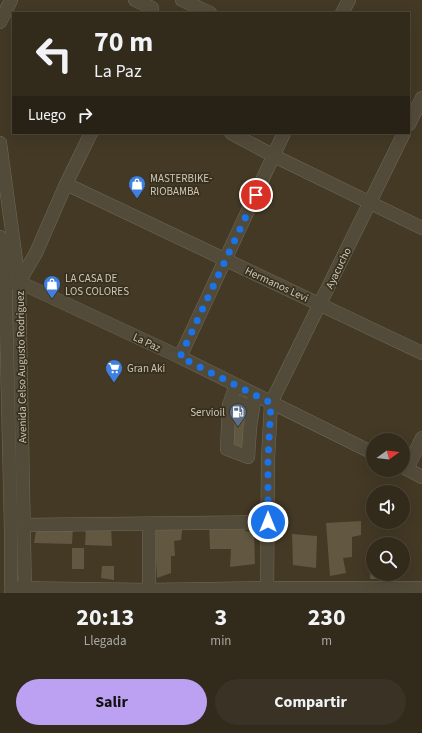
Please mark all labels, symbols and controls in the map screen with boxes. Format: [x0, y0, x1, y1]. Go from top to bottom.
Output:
text: 70 m [94, 22, 153, 62]
icon: left [28, 28, 80, 80]
text: La Paz [94, 59, 142, 84]
icon: right [74, 104, 96, 126]
text: Luego [28, 105, 66, 126]
place label: MASTERBIKE- RIOBAMBA [150, 171, 213, 199]
shop icon: MASTERBIKE- RIOBAMBA [127, 174, 147, 199]
pin [239, 178, 273, 212]
icon: arrive [245, 184, 267, 206]
street label: Ayacucho [322, 245, 355, 291]
street label: Hermanos Levi [243, 263, 311, 306]
place label: LA CASA DE LOS COLORES [65, 271, 129, 299]
shop icon: LA CASA DE LOS COLORES [42, 274, 62, 299]
street label: Avenida Celso Augusto Rodriguez [13, 290, 30, 443]
street label: La Paz [130, 330, 163, 356]
supermarket icon: Gran Aki [104, 358, 124, 383]
place label: Gran Aki [127, 361, 165, 376]
fuel station icon: Servioil [228, 402, 248, 427]
place label: Servioil [190, 405, 225, 420]
north arrow [366, 433, 410, 477]
map controls [366, 433, 410, 581]
button: sound [366, 485, 410, 529]
position arrow [247, 501, 289, 543]
button: search [366, 537, 410, 581]
text: 20:13 [76, 600, 134, 635]
text: 3 [215, 600, 227, 635]
text: 230 [308, 600, 346, 635]
text: Llegada [84, 632, 126, 650]
text: min [210, 632, 231, 650]
text: m [321, 632, 332, 650]
button: Salir [16, 679, 207, 725]
button: Compartir [215, 679, 406, 725]

